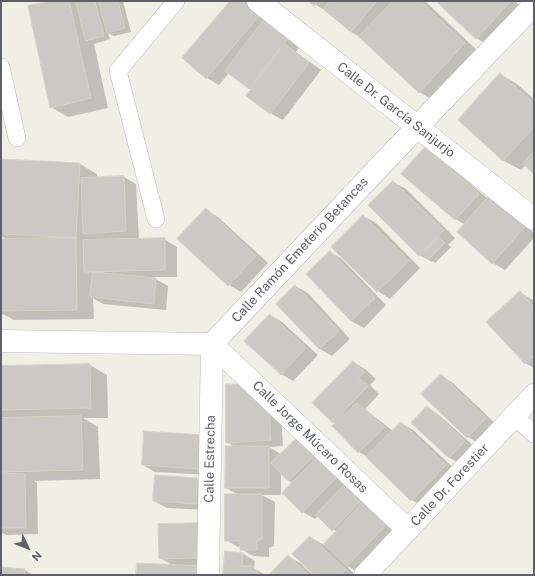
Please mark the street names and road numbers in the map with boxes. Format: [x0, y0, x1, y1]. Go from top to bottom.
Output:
street label: Calle Dr. García Sanjurjo [334, 59, 458, 161]
street label: Calle Ramón Emeterio Betances [229, 174, 371, 326]
street label: Calle Jorge Múcaro Rosas [249, 378, 371, 496]
street label: Calle Estrecha [201, 415, 219, 503]
street label: Calle Dr. Forestier [408, 440, 492, 530]

